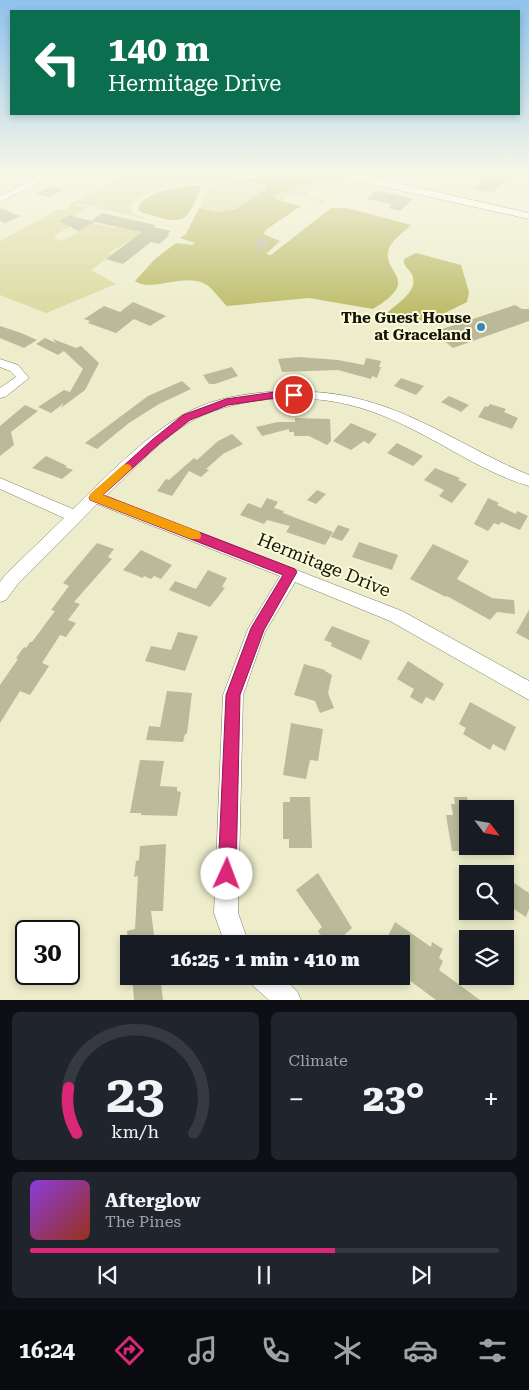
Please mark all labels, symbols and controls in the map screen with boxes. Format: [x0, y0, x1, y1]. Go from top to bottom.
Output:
text: 140 m [108, 29, 209, 70]
icon: left [25, 30, 90, 95]
text: Hermitage Drive [108, 71, 281, 96]
place label: The Guest House at Graceland [341, 309, 471, 344]
marker: The Guest House at Graceland [475, 321, 487, 333]
pin [273, 374, 315, 416]
icon: arrive [280, 381, 308, 409]
street label: Hermitage Drive [254, 528, 394, 601]
north arrow [459, 800, 514, 855]
map controls [459, 800, 514, 985]
position arrow [200, 847, 252, 899]
button: search [459, 865, 514, 920]
speed limit sign: 30 [15, 920, 80, 985]
button: layers [459, 930, 514, 985]
text: 16:25 · 1 min · 410 m [170, 948, 360, 971]
text: Climate [289, 1051, 348, 1070]
text: 23 [106, 1064, 164, 1125]
text: 23° [363, 1076, 425, 1120]
text: − [289, 1083, 304, 1116]
text: + [483, 1083, 499, 1116]
text: km/h [111, 1121, 160, 1142]
text: Afterglow [105, 1189, 201, 1212]
text: The Pines [105, 1212, 181, 1231]
icon: previous [94, 1261, 122, 1289]
icon: pause [250, 1261, 278, 1289]
icon: next [407, 1261, 435, 1289]
icon: directions [112, 1333, 147, 1368]
icon: music [185, 1333, 220, 1368]
icon: phone [258, 1333, 293, 1368]
icon: climate [330, 1333, 365, 1368]
icon: car [403, 1333, 438, 1368]
icon: filters [475, 1333, 510, 1368]
text: 16:24 [19, 1338, 75, 1363]

